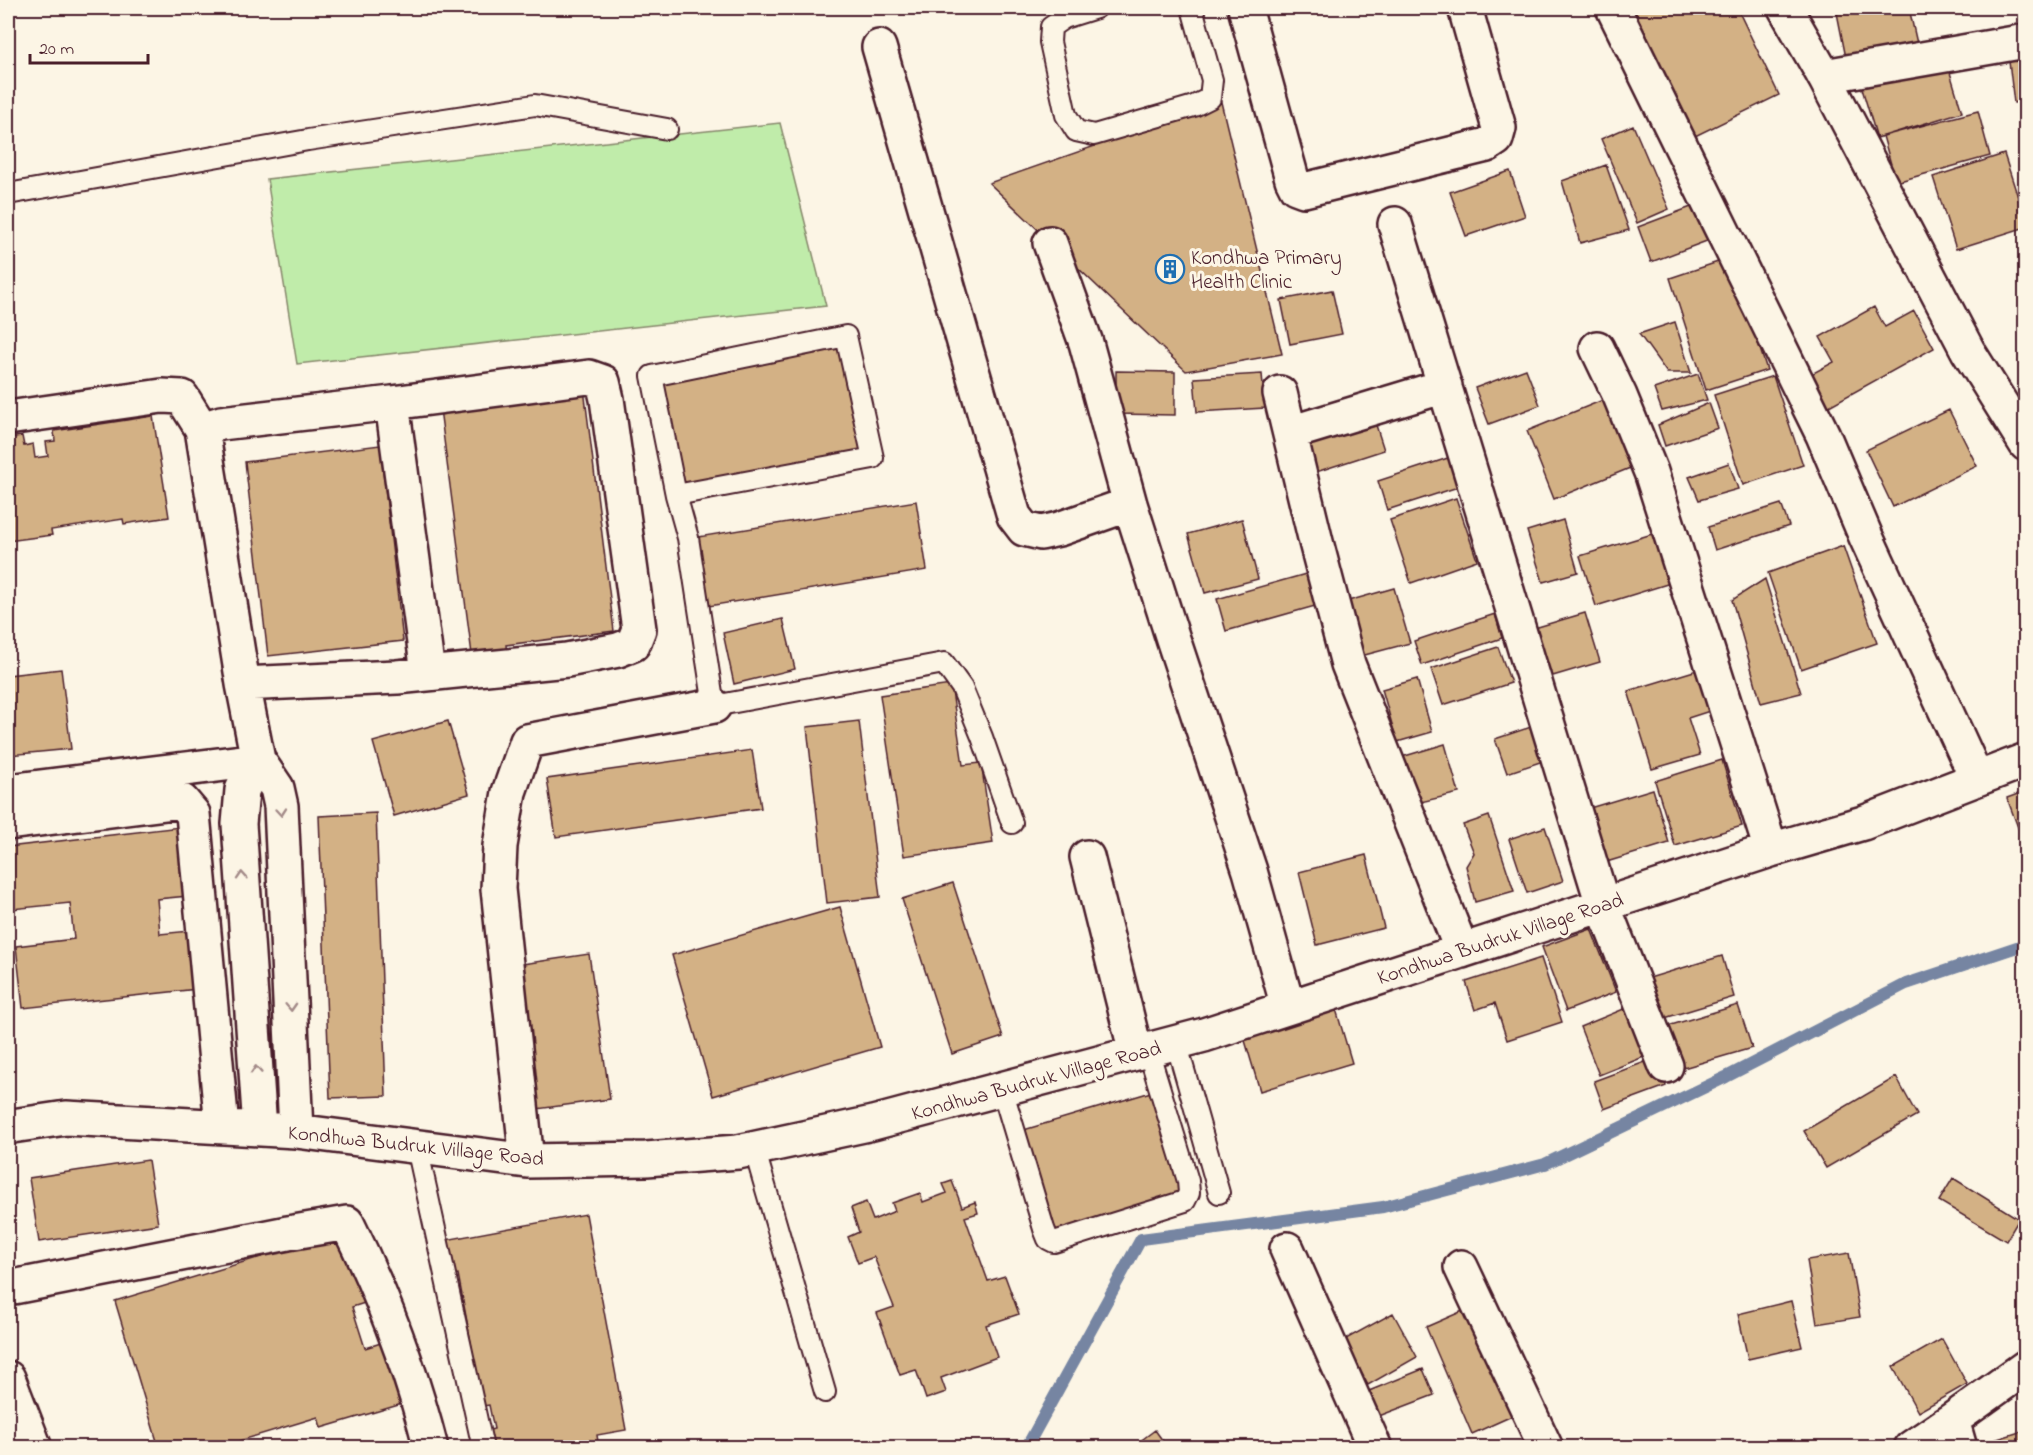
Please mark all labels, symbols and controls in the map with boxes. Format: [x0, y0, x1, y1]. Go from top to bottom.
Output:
scale bar [30, 27, 148, 65]
text: 20 m [39, 37, 74, 63]
place label: Kondhwa Primary Health Clinic [1191, 244, 1342, 298]
building icon: Kondhwa Primary Health Clinic [1154, 253, 1186, 285]
one-way arrow [274, 808, 287, 817]
one-way arrow [236, 871, 249, 880]
street label: Kondhwa Budruk Village Road [1374, 886, 1628, 996]
one-way arrow [284, 1003, 297, 1012]
street label: Kondhwa Budruk Village Road [908, 1034, 1165, 1132]
one-way arrow [250, 1066, 263, 1075]
street label: Kondhwa Budruk Village Road [286, 1119, 545, 1177]

